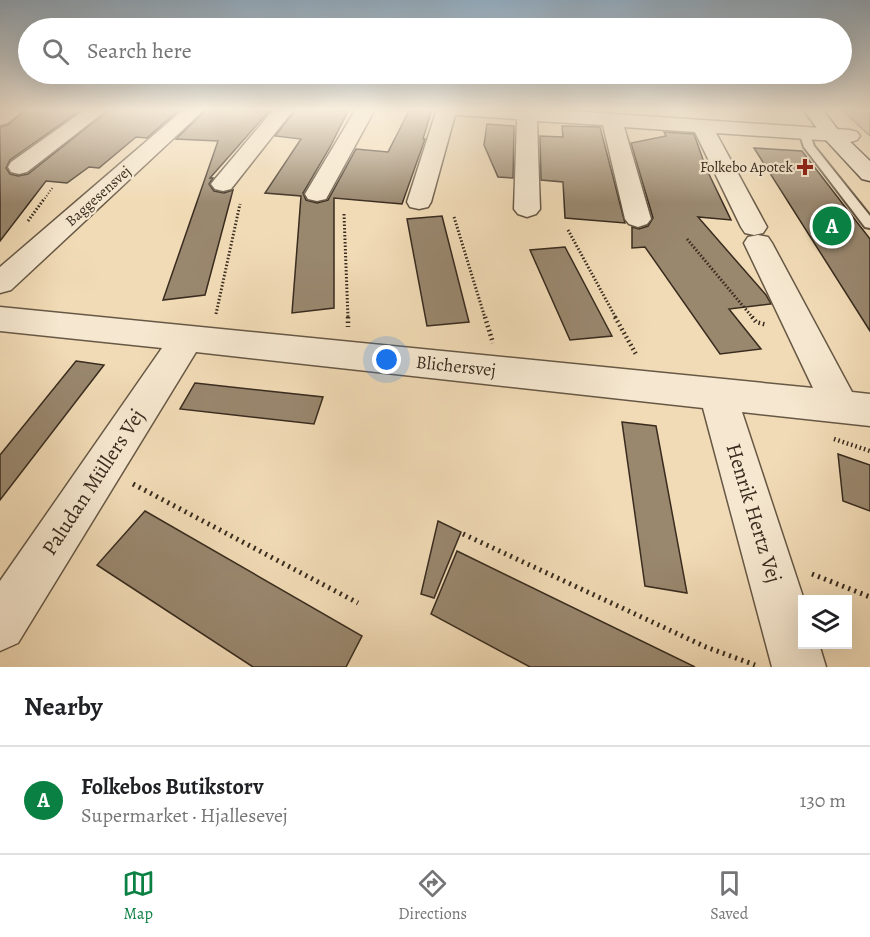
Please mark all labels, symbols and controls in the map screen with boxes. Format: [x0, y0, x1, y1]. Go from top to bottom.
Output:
search box [18, 18, 852, 84]
icon: search [39, 35, 72, 68]
text: Search here [87, 36, 192, 66]
place label: Folkebo Apotek [700, 157, 794, 177]
marker: Folkebo Apotek [798, 160, 812, 174]
street label: Baggesensvej [61, 161, 135, 231]
pin: A [812, 204, 852, 248]
your location [372, 345, 401, 374]
street label: Blichersvej [415, 350, 497, 382]
street label: Paludan Müllers Vej [35, 403, 151, 561]
street label: Henrik Hertz Vej [720, 440, 788, 586]
map controls [798, 595, 852, 649]
button: layers [798, 595, 852, 649]
text: Nearby [24, 689, 103, 724]
text: Folkebos Butikstorv [81, 772, 263, 802]
text: A [37, 787, 50, 814]
text: 130 m [800, 787, 846, 814]
text: Supermarket · Hjallesevej [81, 802, 288, 829]
tab: Map [122, 867, 155, 925]
tab: Directions [398, 867, 467, 925]
tab: Saved [710, 867, 748, 925]

